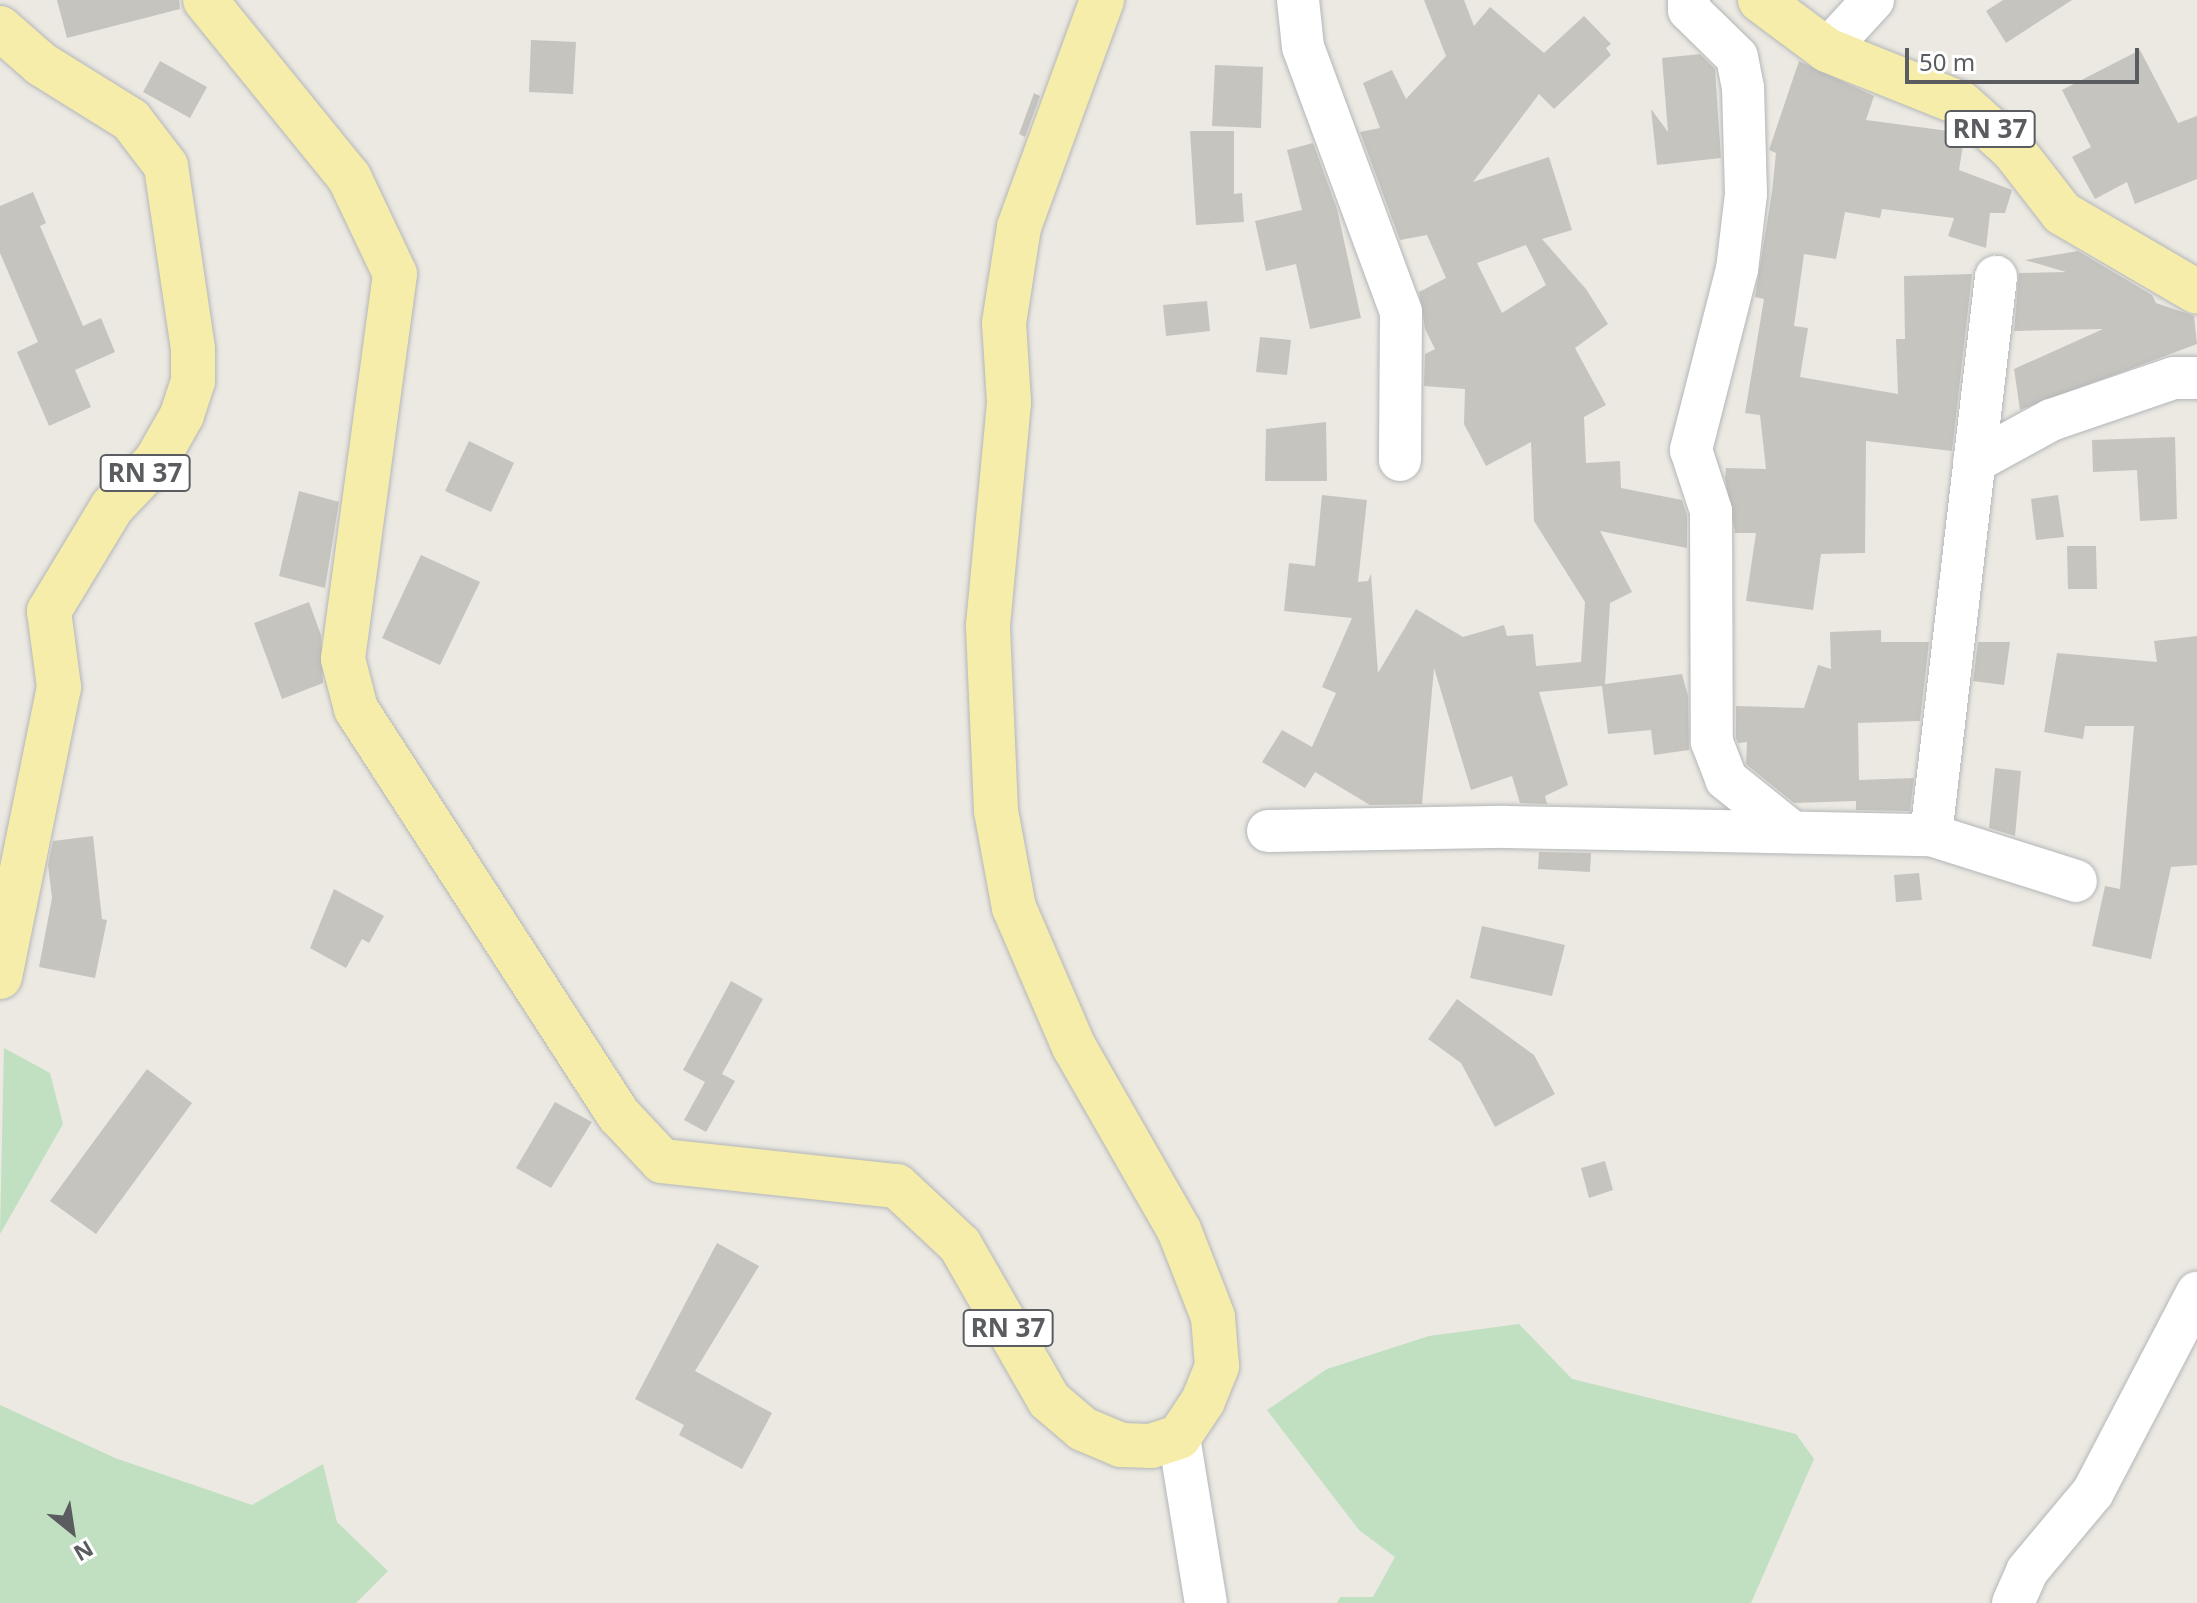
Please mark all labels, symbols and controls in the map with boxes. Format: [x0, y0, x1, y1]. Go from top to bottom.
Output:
scale bar [1909, 32, 2143, 82]
text: 50 m [1919, 45, 1975, 78]
road number: RN 37 [1944, 107, 2036, 151]
road number: RN 37 [99, 451, 191, 495]
road number: RN 37 [962, 1306, 1054, 1350]
north arrow [32, 1491, 112, 1571]
text: N [69, 1534, 99, 1569]

